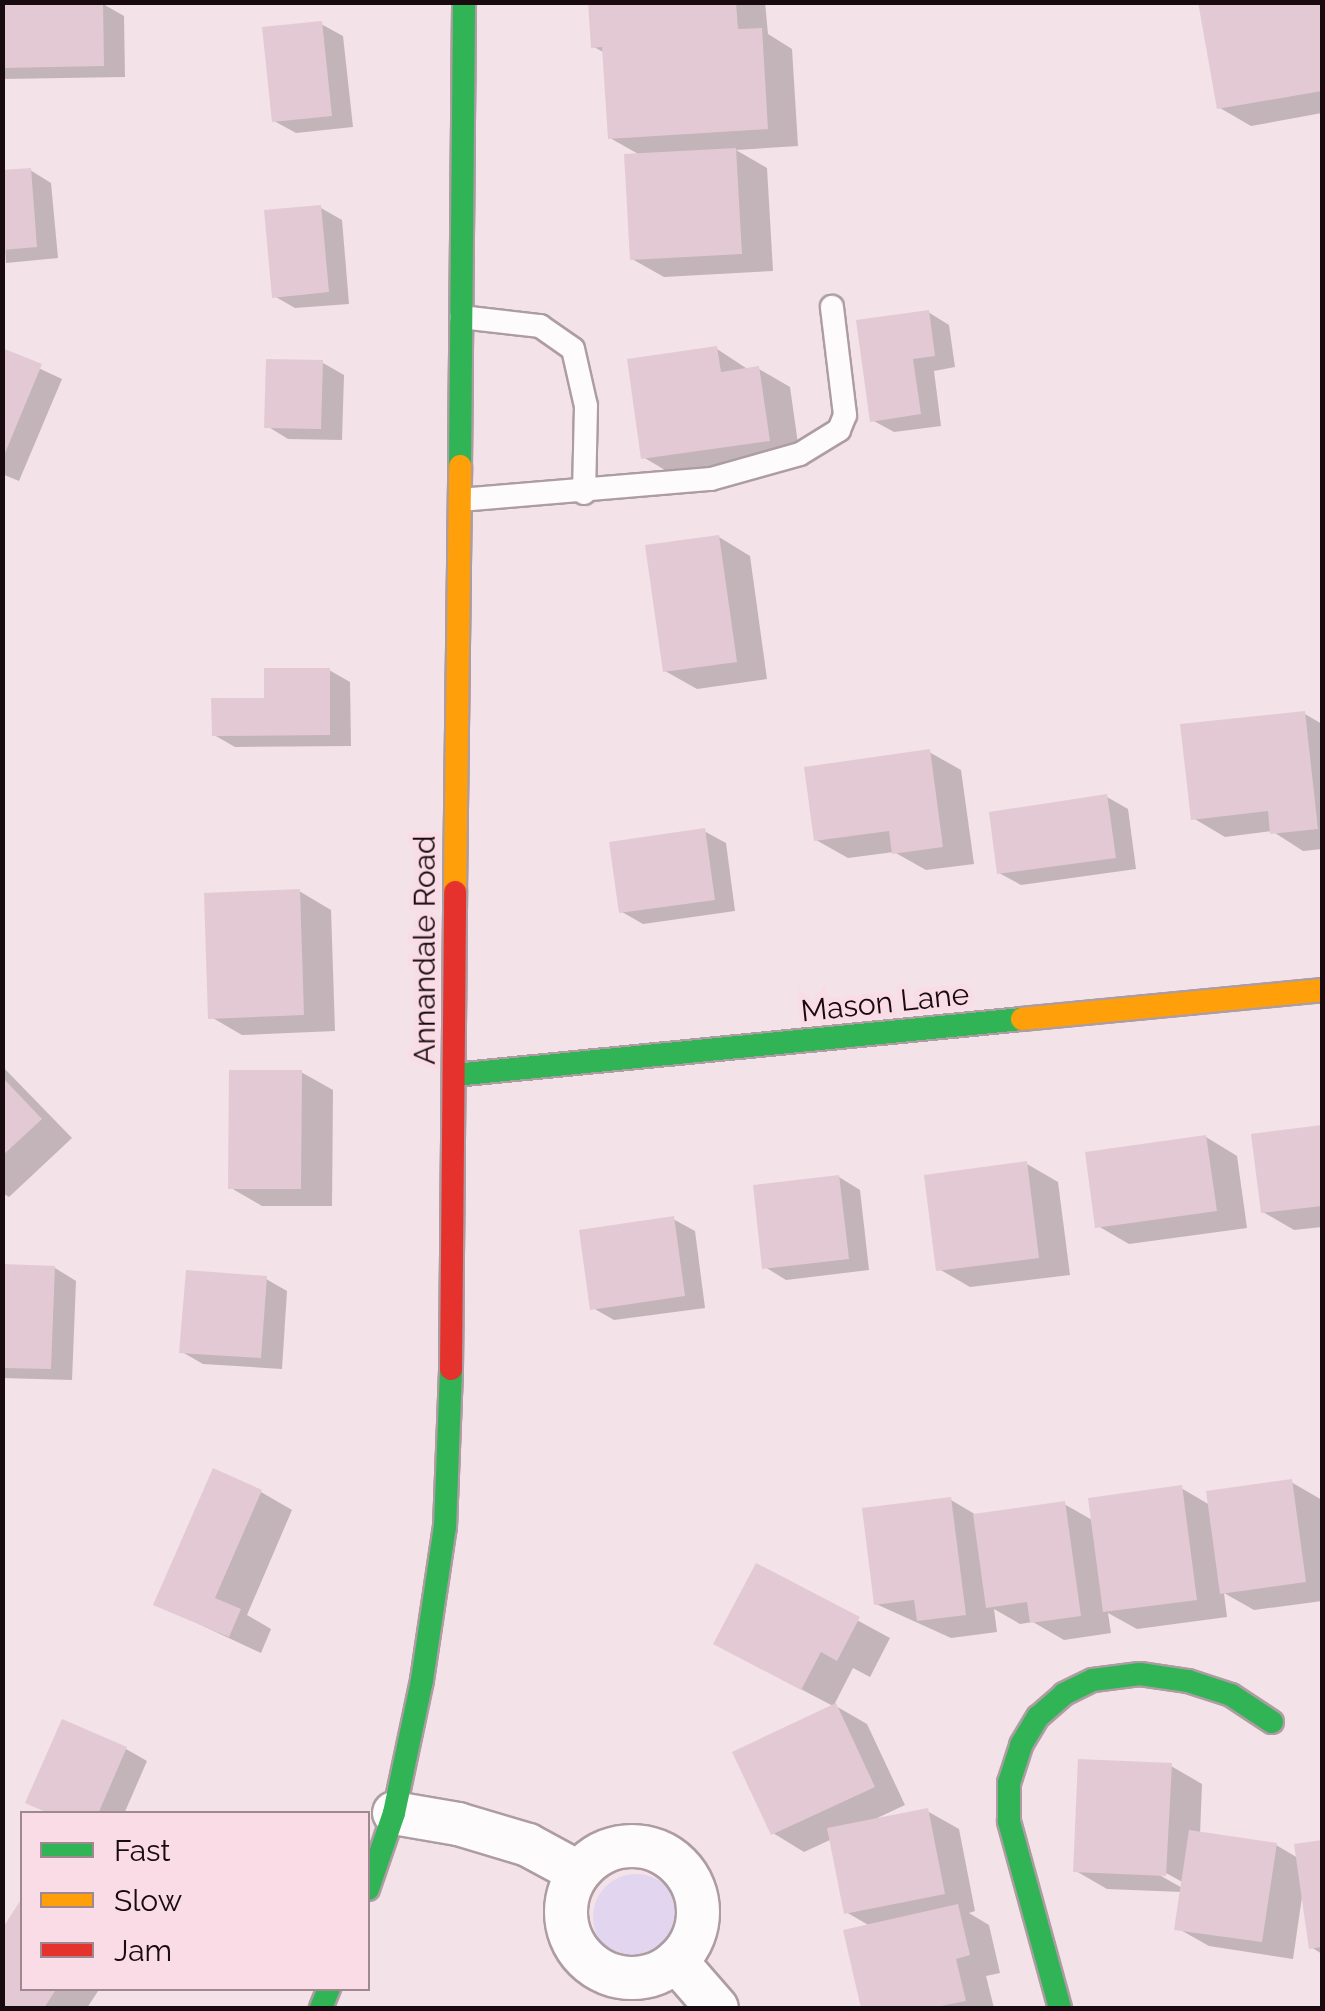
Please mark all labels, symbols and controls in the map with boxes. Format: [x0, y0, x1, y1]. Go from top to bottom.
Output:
street label: Annandale Road [407, 835, 443, 1065]
street label: Mason Lane [799, 976, 971, 1030]
legend [20, 1811, 370, 1991]
text: Fast [114, 1833, 171, 1868]
text: Slow [114, 1883, 182, 1918]
text: Jam [114, 1933, 172, 1968]

